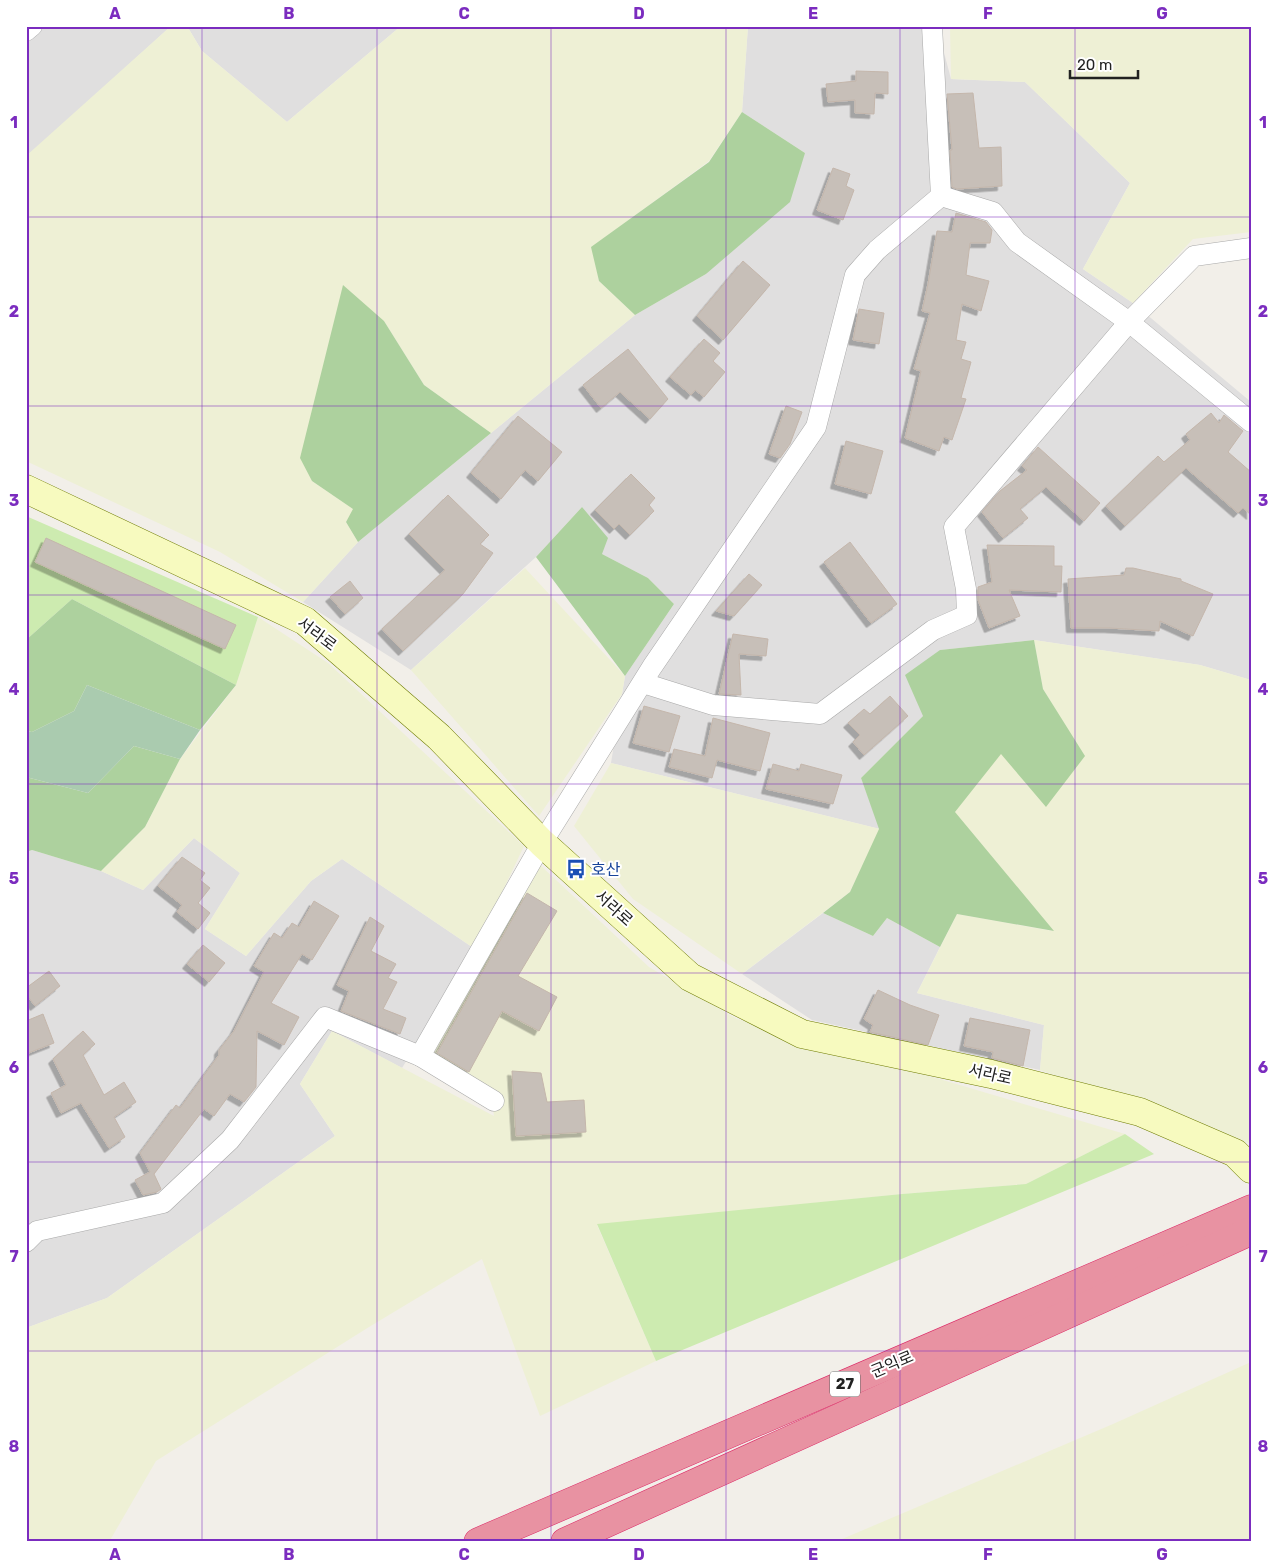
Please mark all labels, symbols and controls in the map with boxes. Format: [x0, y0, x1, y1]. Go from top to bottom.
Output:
text: A [109, 4, 121, 23]
text: B [283, 4, 295, 23]
text: C [458, 4, 470, 23]
text: D [633, 4, 645, 23]
text: E [808, 4, 818, 23]
text: F [983, 4, 993, 23]
text: G [1156, 4, 1168, 23]
scale bar [1070, 48, 1137, 80]
text: 20 m [1077, 56, 1112, 74]
text: 1 [10, 113, 18, 132]
text: 1 [1259, 113, 1267, 132]
text: 2 [9, 302, 19, 321]
text: 2 [1258, 302, 1268, 321]
text: 3 [9, 491, 19, 510]
text: 3 [1258, 491, 1268, 510]
street label: 서라로 [294, 613, 341, 655]
text: 4 [9, 680, 20, 699]
text: 4 [1258, 680, 1269, 699]
bus stop icon: 호산 [565, 858, 587, 880]
place label: 호산 [591, 860, 621, 879]
text: 5 [9, 869, 19, 888]
text: 5 [1258, 869, 1268, 888]
street label: 서라로 [591, 886, 637, 930]
text: 6 [9, 1058, 19, 1077]
text: 6 [1258, 1058, 1268, 1077]
street label: 서라로 [966, 1060, 1014, 1088]
text: 7 [9, 1247, 19, 1266]
text: 7 [1258, 1247, 1268, 1266]
street label: 군익로 [868, 1347, 916, 1381]
road number: 27 [830, 1372, 860, 1396]
text: 8 [9, 1437, 20, 1456]
text: 8 [1258, 1437, 1269, 1456]
text: A [109, 1545, 121, 1564]
text: B [283, 1545, 295, 1564]
text: C [458, 1545, 470, 1564]
text: D [633, 1545, 645, 1564]
text: E [808, 1545, 818, 1564]
text: F [983, 1545, 993, 1564]
text: G [1156, 1545, 1168, 1564]

